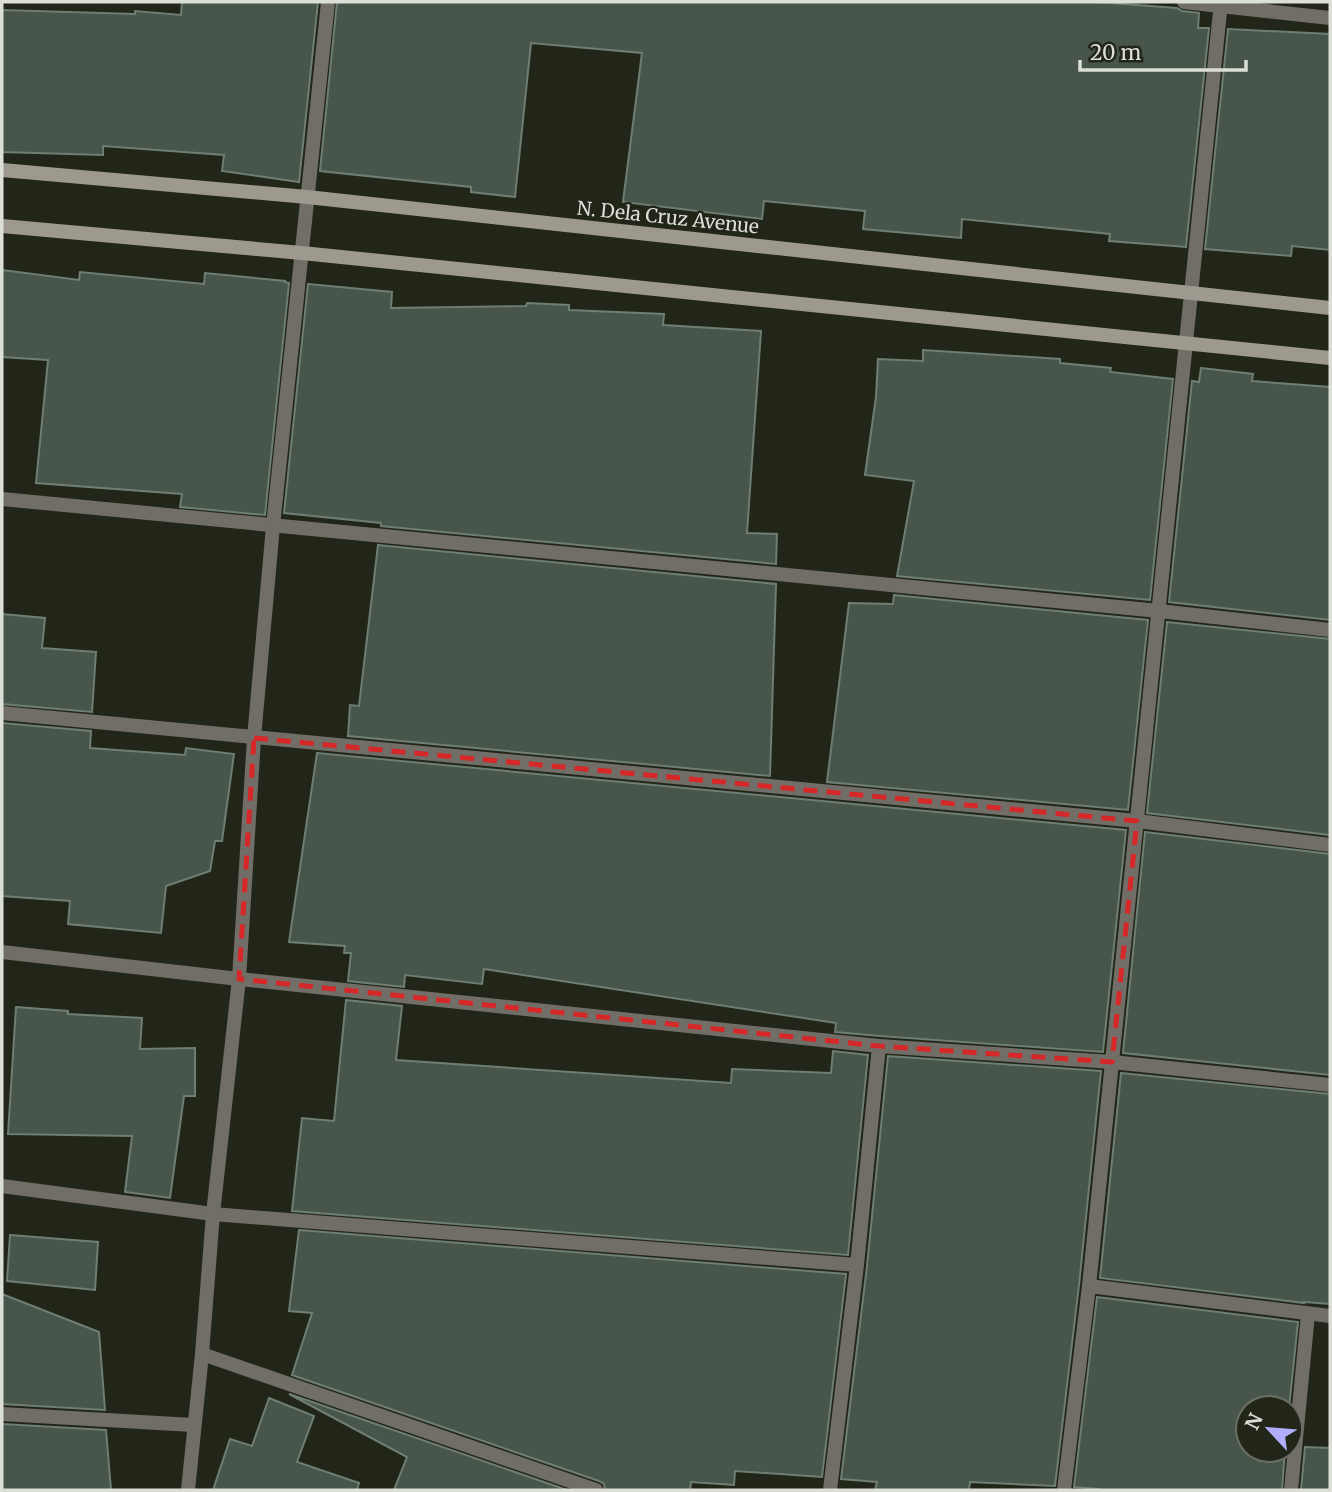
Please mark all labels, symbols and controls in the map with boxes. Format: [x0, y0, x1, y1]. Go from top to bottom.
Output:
scale bar [1080, 28, 1246, 72]
text: 20 m [1090, 39, 1142, 66]
street label: N. Dela Cruz Avenue [576, 196, 760, 238]
north arrow [1234, 1394, 1304, 1464]
text: N [1240, 1410, 1268, 1434]

